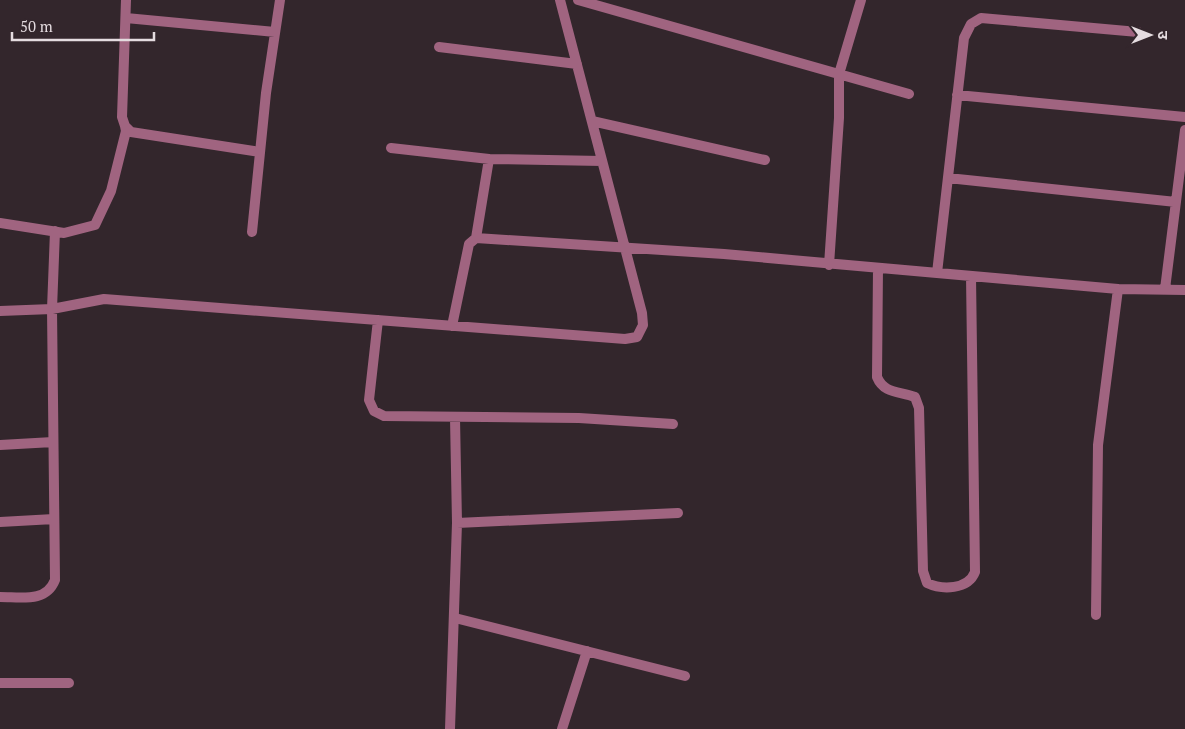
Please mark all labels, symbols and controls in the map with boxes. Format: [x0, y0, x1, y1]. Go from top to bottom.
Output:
scale bar [12, 10, 155, 42]
north arrow [1125, 10, 1175, 60]
text: 50 m [20, 16, 53, 36]
text: उ [1154, 31, 1173, 40]

